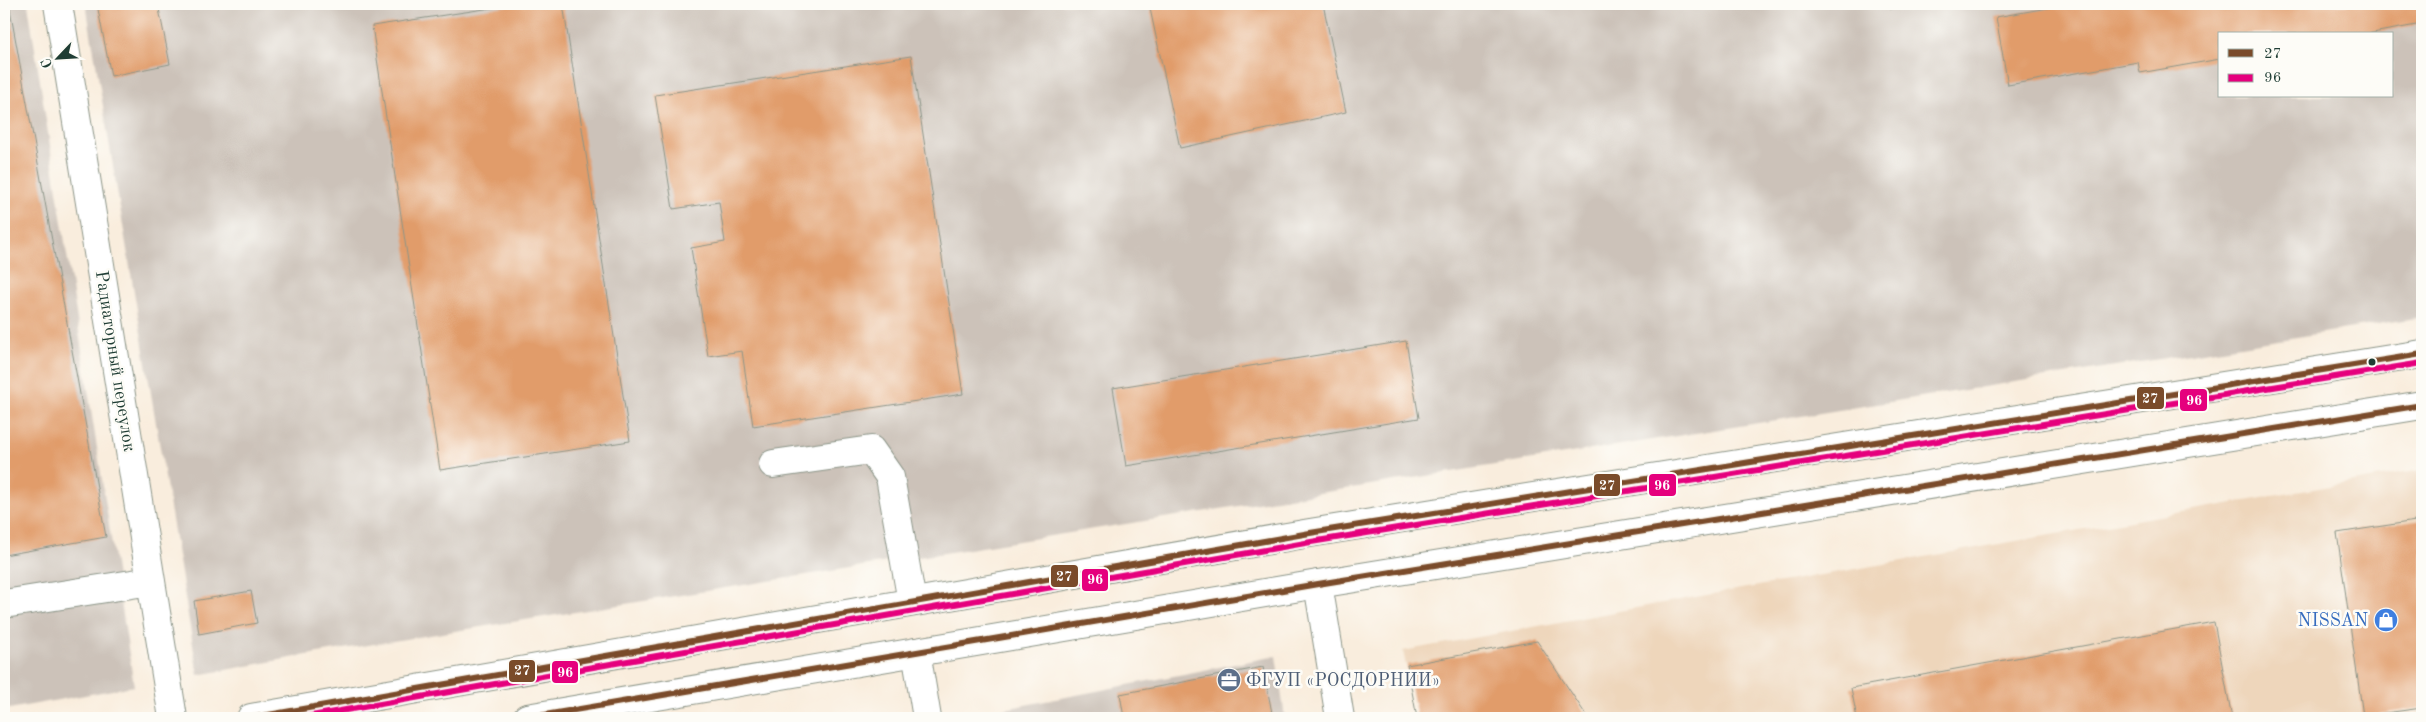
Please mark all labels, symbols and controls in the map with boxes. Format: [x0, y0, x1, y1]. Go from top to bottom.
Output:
north arrow [32, 32, 82, 82]
legend [2218, 32, 2394, 98]
text: 27 [2264, 47, 2281, 62]
text: С [39, 56, 55, 70]
text: 96 [2264, 71, 2281, 86]
street label: Радиаторный переулок [92, 269, 138, 453]
unlabelled marker [2367, 357, 2377, 367]
line badge: 27 [2136, 386, 2165, 410]
line badge: 96 [2179, 388, 2208, 412]
text: 27 [2142, 392, 2158, 406]
text: 96 [2186, 394, 2202, 408]
line badge: 27 [1593, 473, 1621, 497]
line badge: 96 [1648, 473, 1677, 497]
text: 27 [1599, 479, 1615, 493]
text: 96 [1654, 479, 1670, 493]
line badge: 27 [1050, 564, 1079, 588]
line badge: 96 [1081, 568, 1109, 592]
text: 27 [1056, 570, 1072, 584]
text: 96 [1087, 573, 1103, 587]
shop icon: NISSAN [2373, 607, 2399, 633]
place label: NISSAN [2298, 612, 2368, 630]
line badge: 27 [508, 659, 536, 683]
line badge: 96 [551, 660, 579, 684]
text: 27 [514, 664, 530, 678]
text: 96 [557, 666, 573, 680]
office icon: ФГУП «РОСДОРНИИ» [1216, 667, 1242, 693]
place label: ФГУП «РОСДОРНИИ» [1246, 672, 1440, 690]

